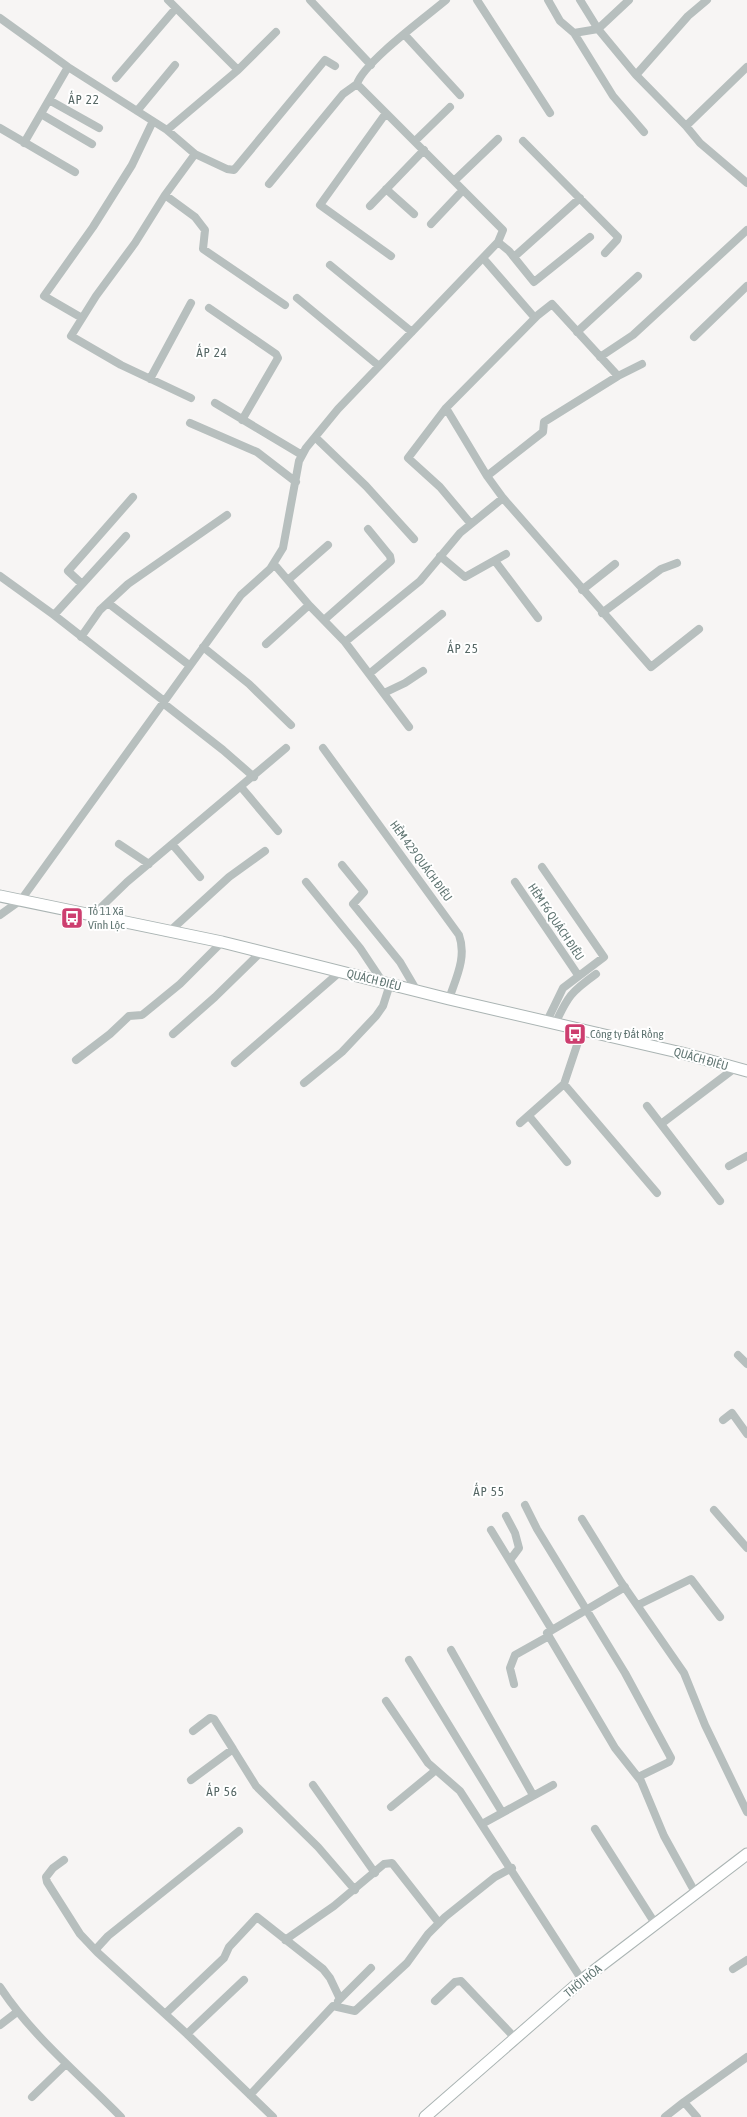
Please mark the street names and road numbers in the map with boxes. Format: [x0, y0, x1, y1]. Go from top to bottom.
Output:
street label: HẺM 429 QUÁCH ĐIÊU [387, 818, 455, 904]
street label: HẺM F6 QUÁCH ĐIÊU [525, 881, 587, 963]
street label: QUÁCH ĐIÊU [345, 966, 403, 994]
street label: QUÁCH ĐIÊU [672, 1045, 730, 1073]
street label: THỚI HÒA [562, 1962, 605, 2000]

